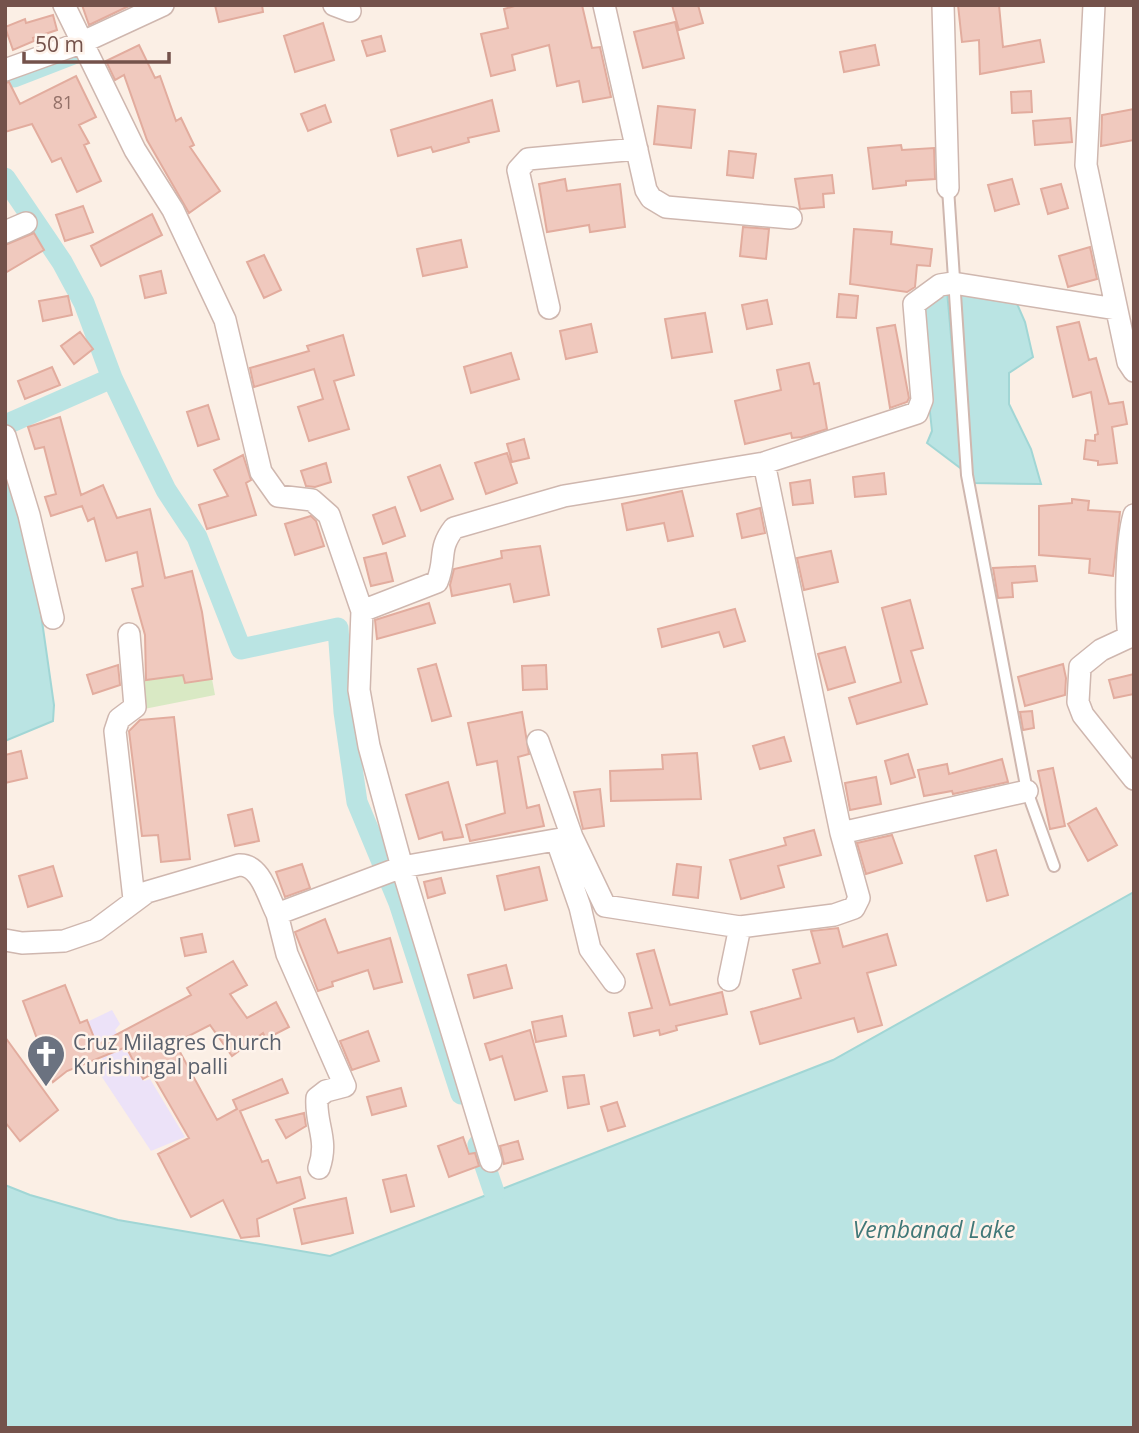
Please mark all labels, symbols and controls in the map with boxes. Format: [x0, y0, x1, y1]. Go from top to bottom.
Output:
scale bar [24, 21, 170, 65]
text: 50 m [35, 30, 84, 58]
house number: 81 [53, 90, 73, 114]
place label: Cruz Milagres Church Kurishingal palli [73, 1028, 282, 1080]
church icon: Cruz Milagres Church Kurishingal palli [25, 1033, 67, 1088]
water label: Vembanad Lake [853, 1213, 1015, 1245]

